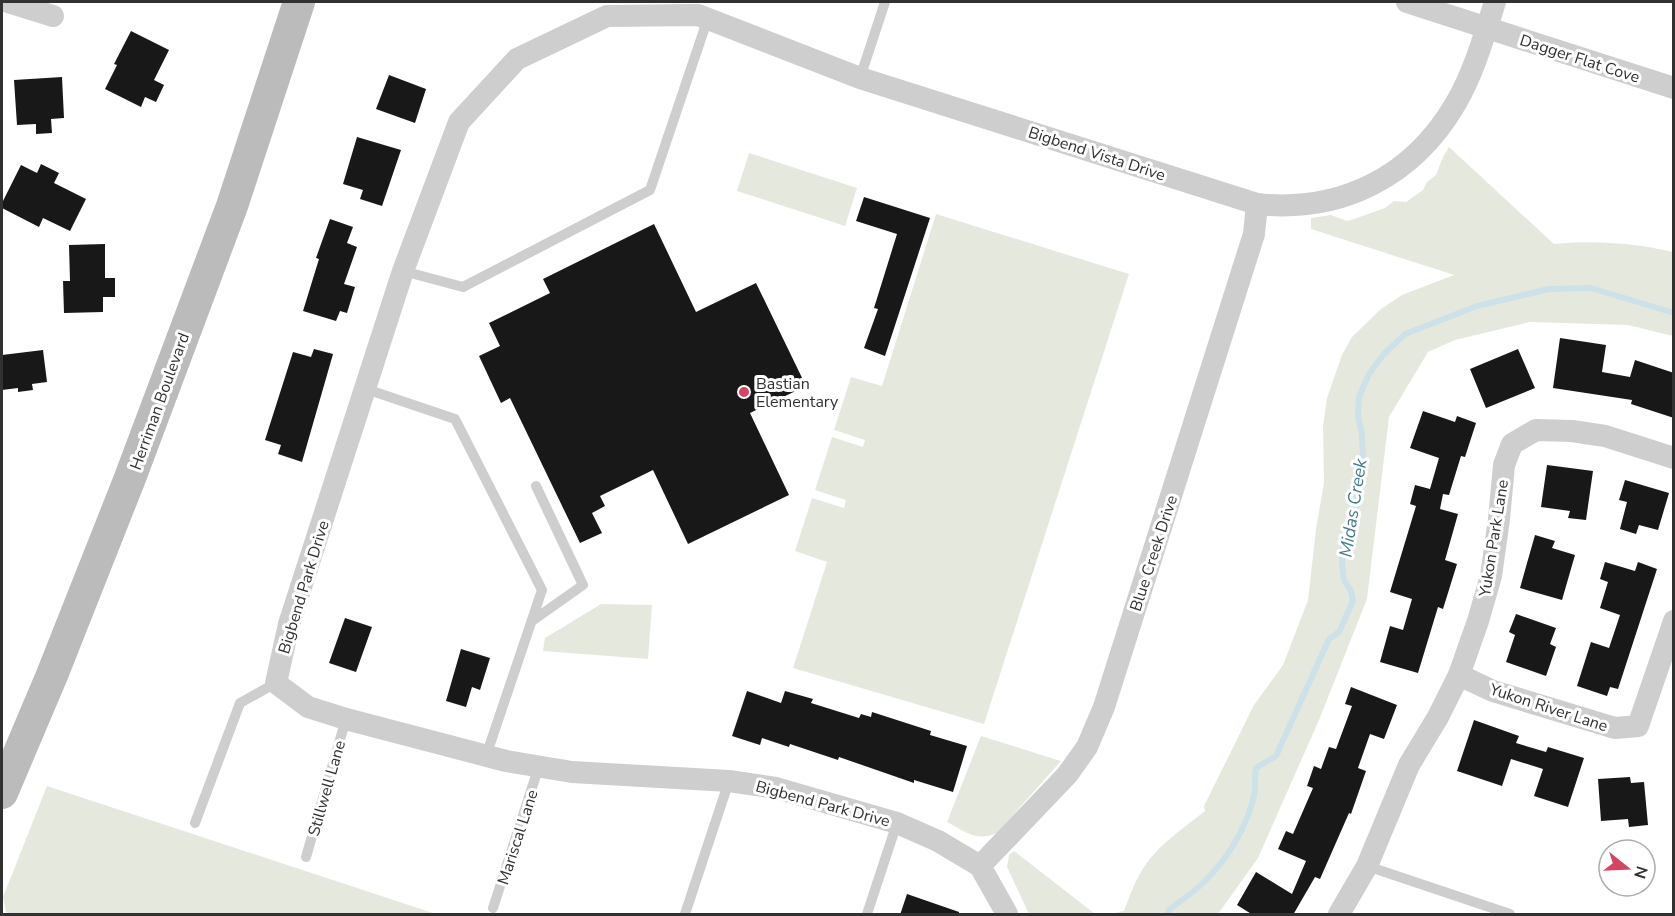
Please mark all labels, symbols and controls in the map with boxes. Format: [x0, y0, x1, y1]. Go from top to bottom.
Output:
street label: Dagger Flat Cove [1517, 29, 1642, 89]
street label: Bigbend Vista Drive [1025, 121, 1168, 186]
street label: Herriman Boulevard [125, 330, 195, 473]
place label: Bastian Elementary [756, 373, 839, 413]
marker: Bastian Elementary [737, 385, 751, 399]
water label: Midas Creek [1333, 456, 1373, 559]
street label: Yukon Park Lane [1474, 478, 1514, 599]
street label: Blue Creek Drive [1125, 493, 1183, 614]
street label: Bigbend Park Drive [273, 518, 335, 657]
street label: Yukon River Lane [1486, 678, 1611, 737]
street label: Stillwell Lane [303, 738, 351, 839]
street label: Bigbend Park Drive [753, 775, 892, 832]
street label: Mariscal Lane [492, 787, 544, 888]
north arrow [1597, 838, 1657, 898]
text: N [1628, 863, 1653, 881]

